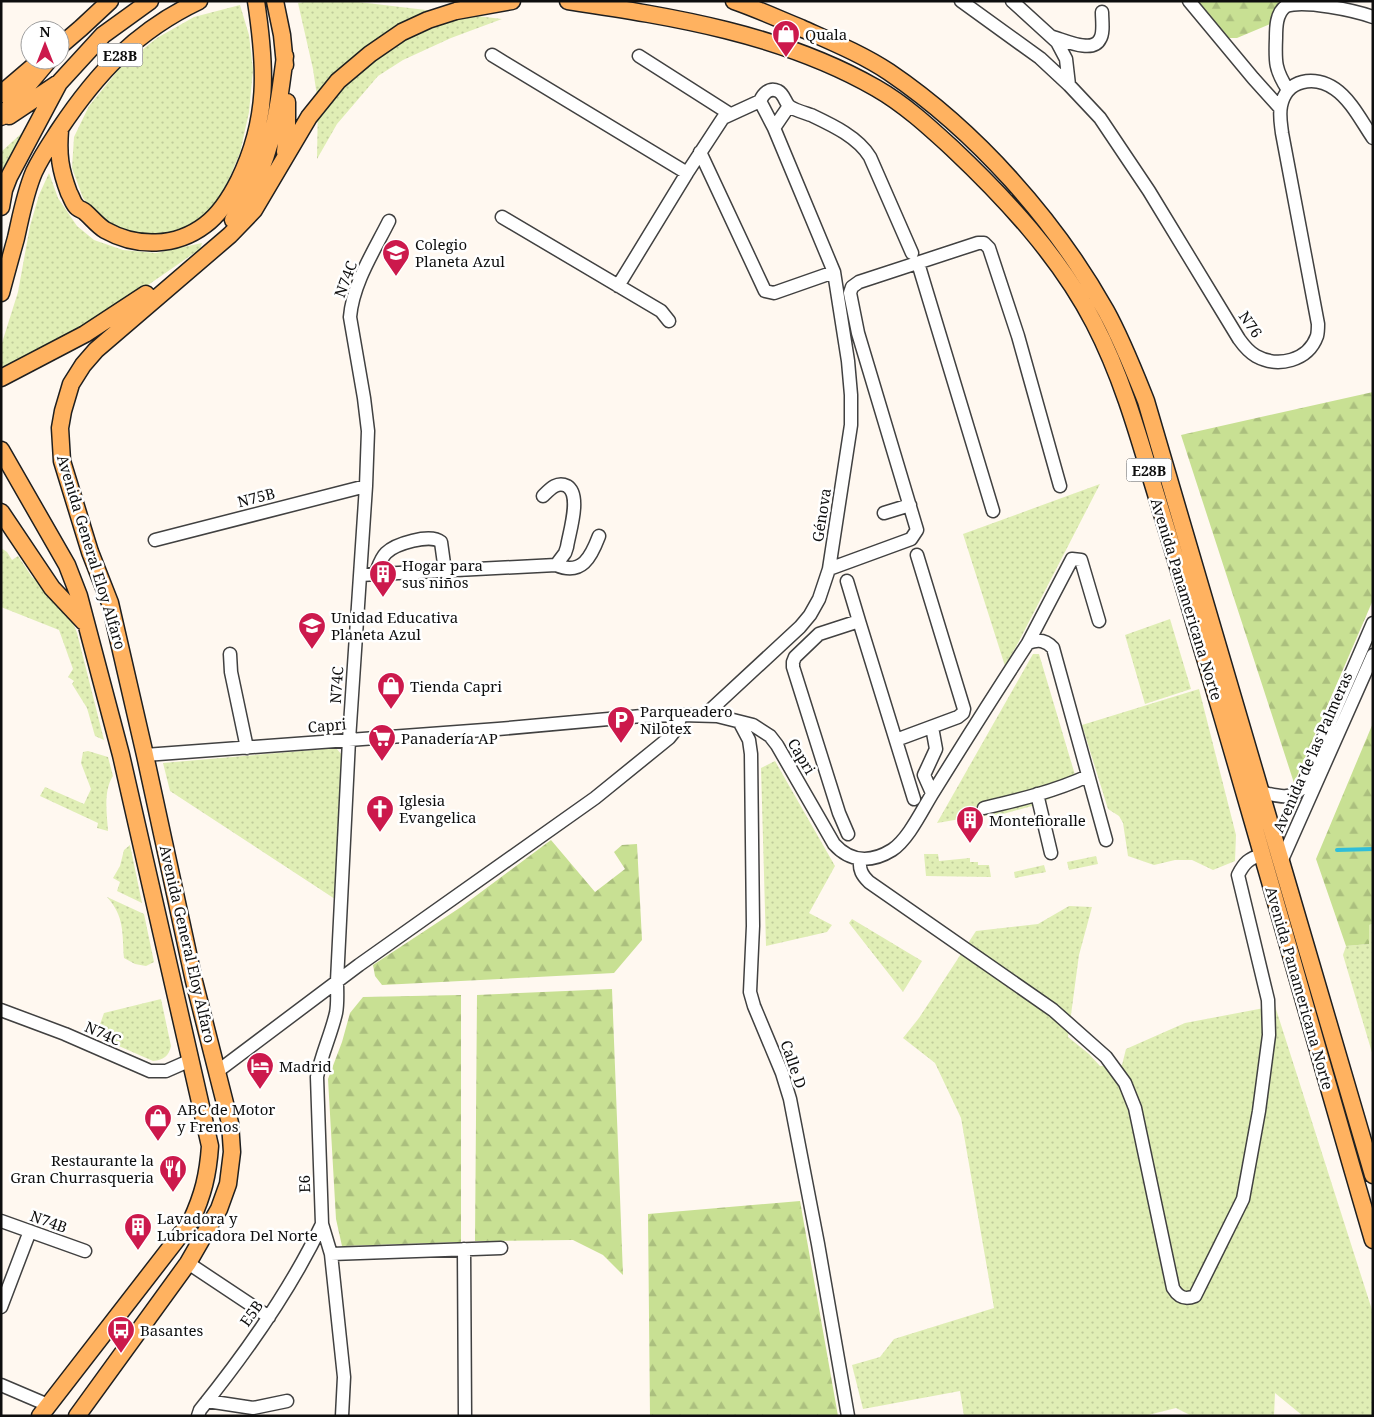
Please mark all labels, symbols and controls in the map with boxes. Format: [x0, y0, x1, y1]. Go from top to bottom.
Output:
shop icon: Quala [771, 19, 801, 58]
north arrow [20, 20, 70, 70]
text: N [39, 22, 51, 41]
place label: Quala [805, 24, 847, 44]
road number: E28B [98, 44, 142, 66]
place label: Colegio Planeta Azul [415, 234, 505, 271]
school or university icon: Colegio Planeta Azul [381, 238, 411, 277]
street label: N74C [329, 258, 361, 300]
street label: N76 [1235, 307, 1267, 341]
street label: Avenida General Eloy Alfaro [53, 452, 131, 652]
road number: E28B [1126, 458, 1172, 482]
street label: N75B [235, 483, 277, 511]
street label: Génova [807, 487, 835, 543]
street label: Avenida Panamericana Norte [1147, 495, 1227, 703]
place label: Hogar para sus niños [402, 555, 483, 592]
building icon: Hogar para sus niños [368, 559, 398, 598]
place label: Unidad Educativa Planeta Azul [331, 607, 458, 644]
school or university icon: Unidad Educativa Planeta Azul [297, 611, 327, 650]
street label: N74C [325, 666, 347, 704]
street label: Avenida de las Palmeras [1268, 668, 1357, 835]
shop icon: Tienda Capri [376, 671, 406, 710]
place label: Tienda Capri [410, 676, 502, 696]
place label: Parqueadero Nilotex [640, 701, 733, 738]
parking icon: Parqueadero Nilotex [606, 705, 636, 744]
street label: Capri [307, 713, 347, 737]
supermarket icon: Panadería AP [367, 723, 397, 762]
place label: Panadería AP [401, 728, 498, 748]
street label: Capri [783, 734, 821, 778]
place label: Iglesia Evangelica [399, 790, 477, 827]
church icon: Iglesia Evangelica [365, 794, 395, 833]
building icon: Montefioralle [955, 805, 985, 844]
place label: Montefioralle [989, 810, 1086, 830]
street label: Avenida General Eloy Alfaro [156, 843, 220, 1045]
street label: Avenida Panamericana Norte [1261, 884, 1339, 1092]
street label: N74C [82, 1016, 124, 1050]
street label: Calle D [776, 1037, 812, 1091]
hotel icon: Madrid [245, 1051, 275, 1090]
place label: Madrid [279, 1056, 332, 1076]
place label: ABC de Motor y Frenos [177, 1099, 275, 1136]
shop icon: ABC de Motor y Frenos [143, 1103, 173, 1142]
place label: Restaurante la Gran Churrasqueria [10, 1150, 154, 1187]
restaurant icon: Restaurante la Gran Churrasqueria [158, 1154, 188, 1193]
street label: E6 [294, 1175, 314, 1193]
street label: N74B [28, 1205, 70, 1237]
place label: Lavadora y Lubricadora Del Norte [157, 1208, 318, 1245]
building icon: Lavadora y Lubricadora Del Norte [123, 1212, 153, 1251]
street label: E5B [235, 1296, 267, 1330]
bus stop icon: Basantes [106, 1315, 136, 1354]
place label: Basantes [140, 1320, 203, 1340]

